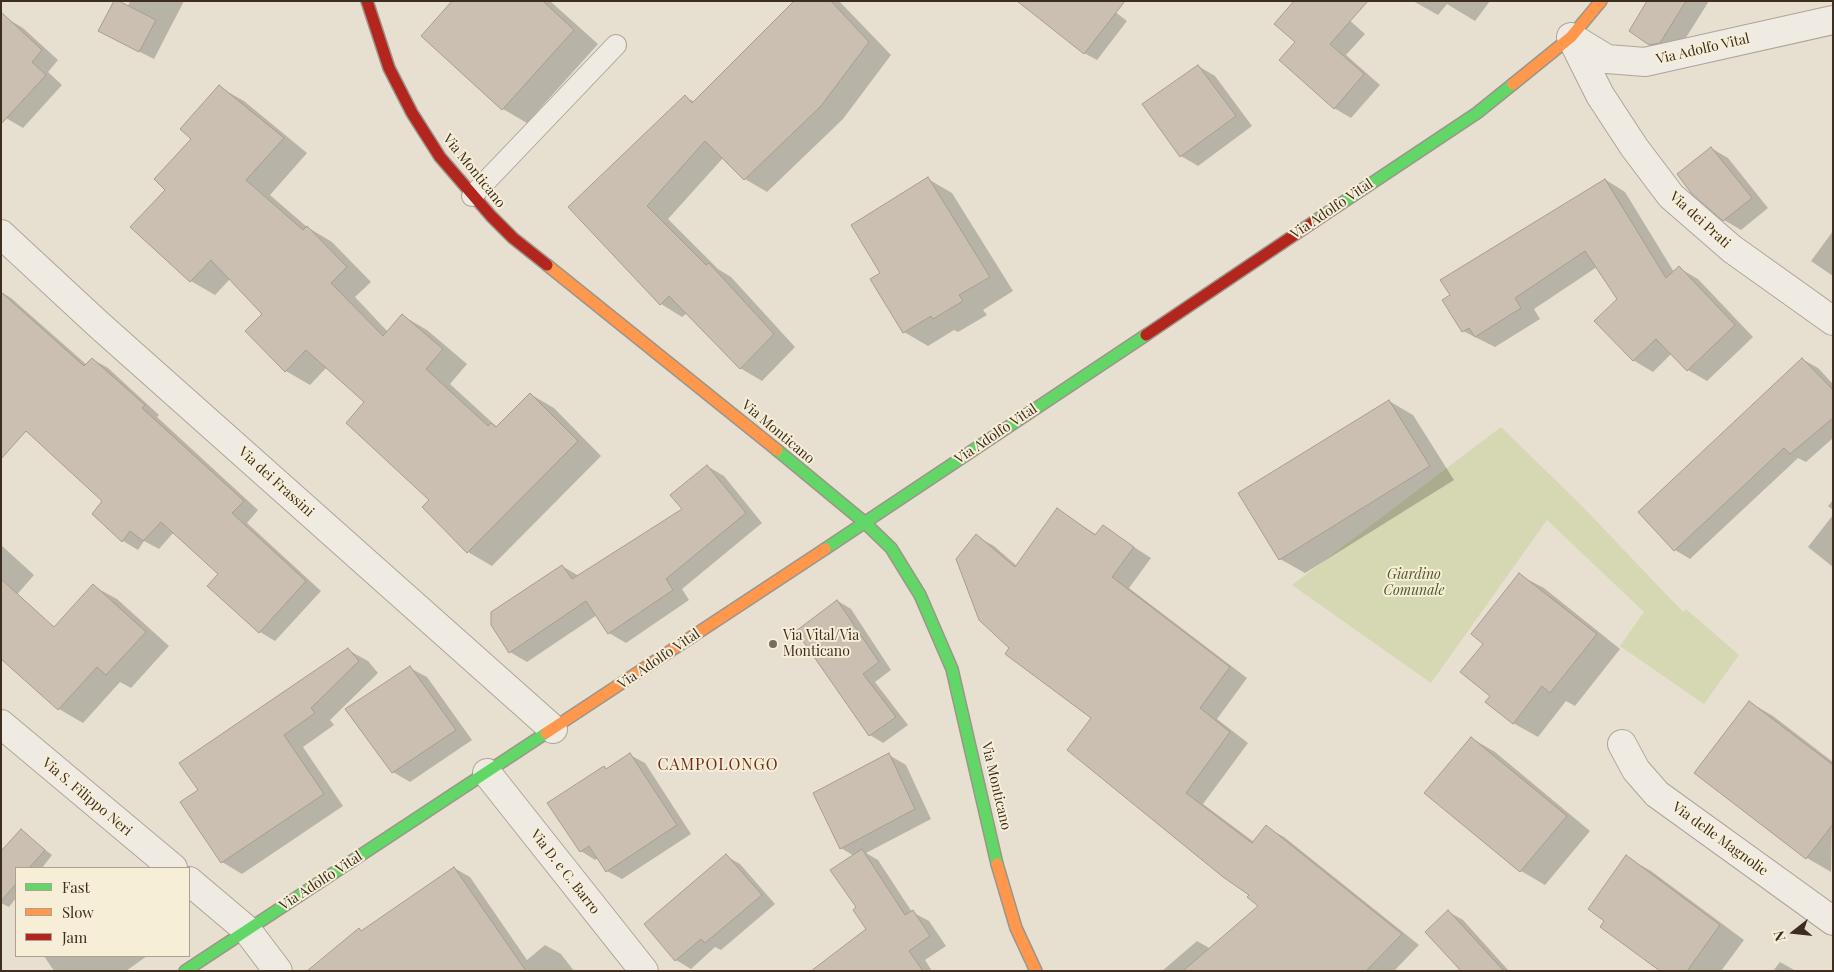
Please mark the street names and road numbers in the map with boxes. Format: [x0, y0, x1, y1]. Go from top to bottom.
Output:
street label: Via Adolfo Vital [1655, 30, 1751, 68]
street label: Via Monticano [439, 131, 509, 211]
street label: Via Adolfo Vital [1288, 175, 1376, 243]
street label: Via dei Prati [1666, 188, 1734, 252]
street label: Via Monticano [738, 397, 818, 467]
street label: Via Adolfo Vital [952, 400, 1040, 468]
street label: Via dei Frassini [235, 444, 317, 520]
street label: Via Adolfo Vital [615, 625, 703, 693]
street label: Via Monticano [978, 740, 1014, 832]
street label: Via S. Filippo Neri [39, 755, 135, 839]
street label: Via delle Magnolie [1669, 799, 1771, 879]
street label: Via D. e C. Barro [527, 826, 603, 918]
street label: Via Adolfo Vital [276, 848, 366, 914]

